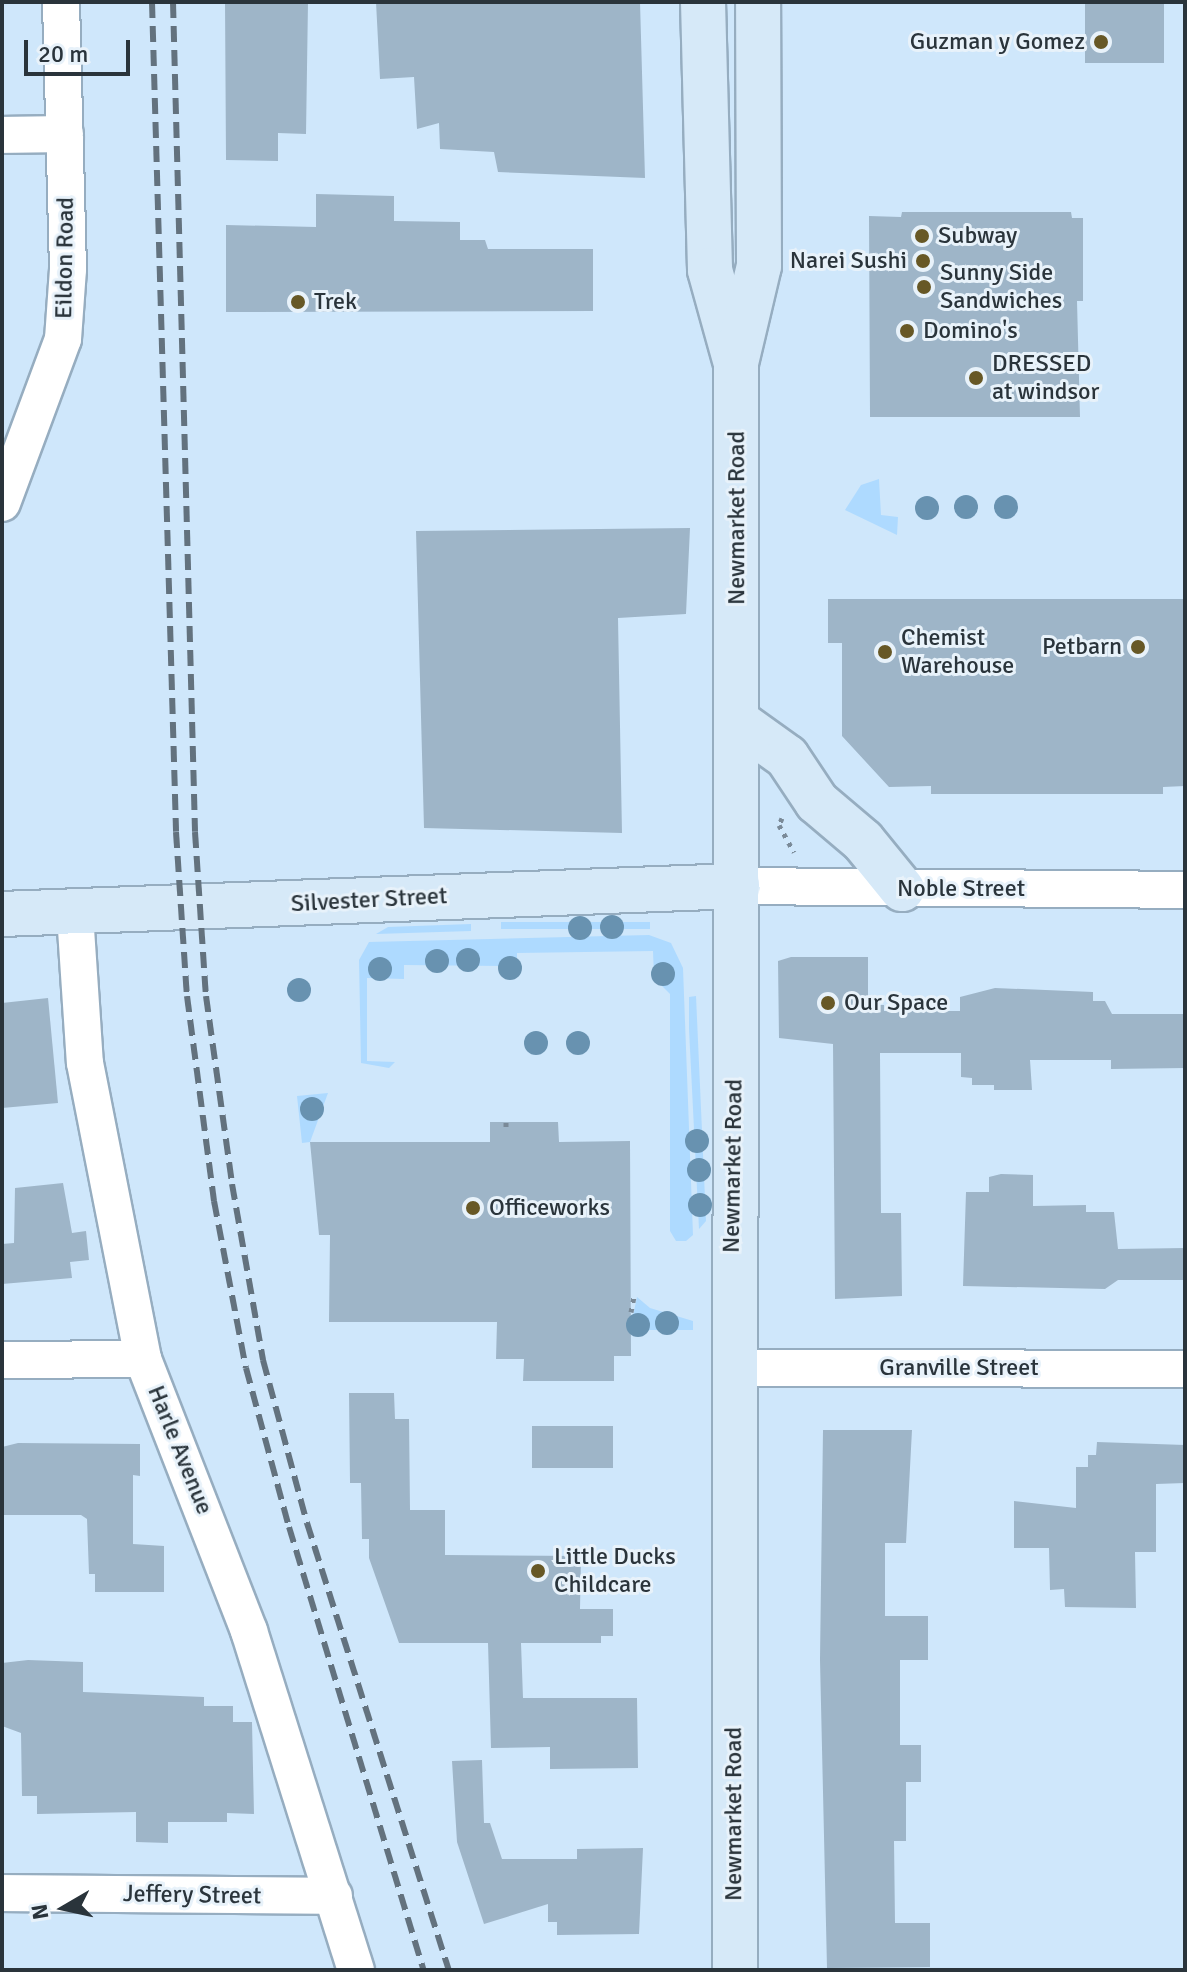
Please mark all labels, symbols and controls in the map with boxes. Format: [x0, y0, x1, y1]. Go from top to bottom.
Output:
scale bar [28, 24, 134, 74]
place label: Guzman y Gomez [910, 28, 1085, 56]
marker: Guzman y Gomez [1092, 33, 1110, 51]
text: 20 m [38, 39, 88, 69]
street label: Eildon Road [50, 197, 80, 319]
place label: Subway [938, 222, 1017, 250]
marker: Subway [913, 227, 931, 245]
place label: Narei Sushi [790, 247, 907, 275]
marker: Narei Sushi [914, 252, 932, 270]
place label: Sunny Side Sandwiches [940, 259, 1062, 315]
marker: Sunny Side Sandwiches [915, 278, 933, 296]
place label: Trek [314, 288, 357, 316]
marker: Trek [289, 293, 307, 311]
place label: Domino's [923, 317, 1018, 345]
marker: Domino's [898, 322, 916, 340]
place label: DRESSED at windsor [992, 350, 1099, 406]
marker: DRESSED at windsor [967, 369, 985, 387]
street label: Newmarket Road [723, 431, 751, 605]
place label: Chemist Warehouse [901, 624, 1014, 680]
place label: Petbarn [1042, 633, 1122, 661]
marker: Petbarn [1129, 638, 1147, 656]
marker: Chemist Warehouse [876, 643, 894, 661]
street label: Noble Street [897, 875, 1025, 903]
street label: Silvester Street [290, 882, 448, 918]
place label: Our Space [844, 989, 948, 1017]
marker: Our Space [819, 994, 837, 1012]
street label: Newmarket Road [717, 1079, 749, 1253]
place label: Officeworks [489, 1194, 610, 1222]
marker: Officeworks [464, 1199, 482, 1217]
street label: Granville Street [879, 1354, 1039, 1382]
street label: Harle Avenue [141, 1381, 219, 1519]
place label: Little Ducks Childcare [554, 1543, 676, 1599]
marker: Little Ducks Childcare [529, 1562, 547, 1580]
street label: Newmarket Road [720, 1727, 748, 1901]
north arrow [24, 1868, 104, 1948]
street label: Jeffery Street [123, 1879, 261, 1911]
text: N [25, 1902, 54, 1922]

